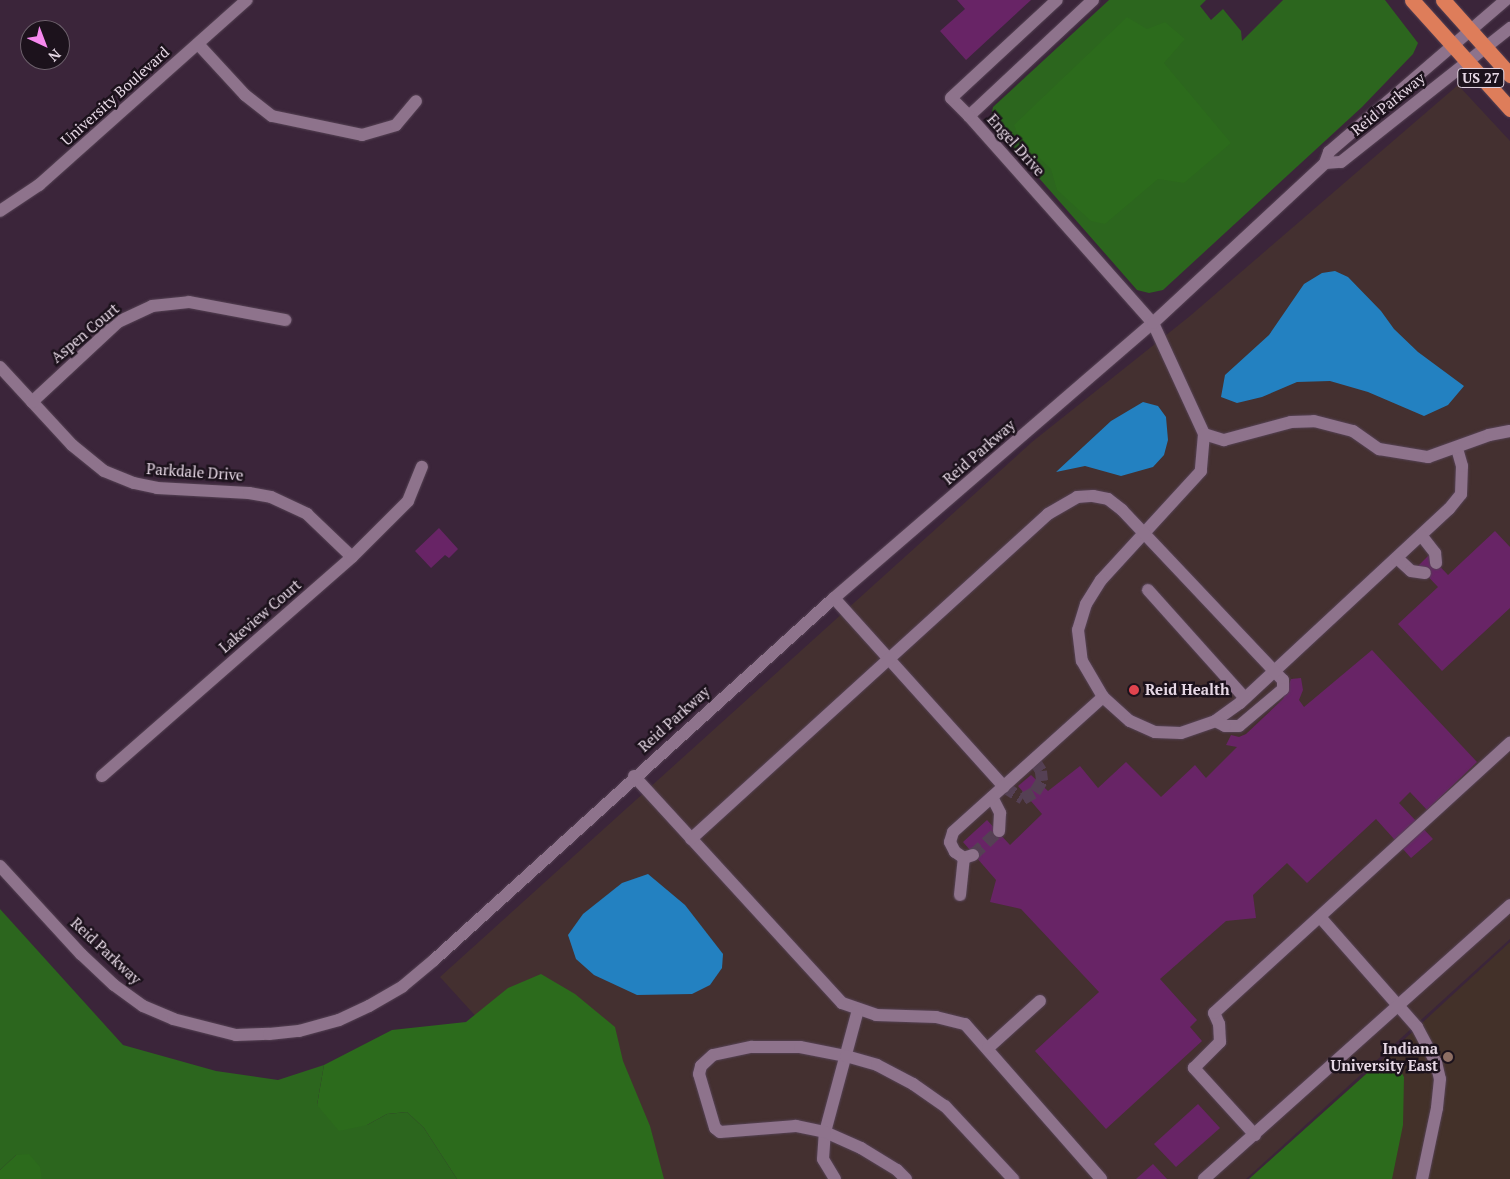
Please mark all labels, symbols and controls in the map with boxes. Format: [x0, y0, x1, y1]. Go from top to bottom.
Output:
north arrow [20, 20, 70, 70]
street label: University Boulevard [57, 43, 173, 149]
text: N [45, 45, 65, 66]
road number: US 27 [1457, 66, 1505, 90]
street label: Reid Parkway [1348, 69, 1428, 139]
street label: Engel Drive [984, 110, 1048, 180]
street label: Aspen Court [47, 299, 123, 367]
street label: Reid Parkway [939, 416, 1019, 488]
street label: Parkdale Drive [146, 460, 244, 484]
street label: Lakeview Court [215, 576, 305, 656]
place label: Reid Health [1145, 681, 1230, 699]
street label: Reid Parkway [635, 682, 713, 756]
marker: Reid Health [1127, 683, 1141, 697]
street label: Reid Parkway [67, 914, 145, 988]
place label: Indiana University East [1330, 1039, 1438, 1074]
marker: Indiana University East [1442, 1051, 1454, 1063]

